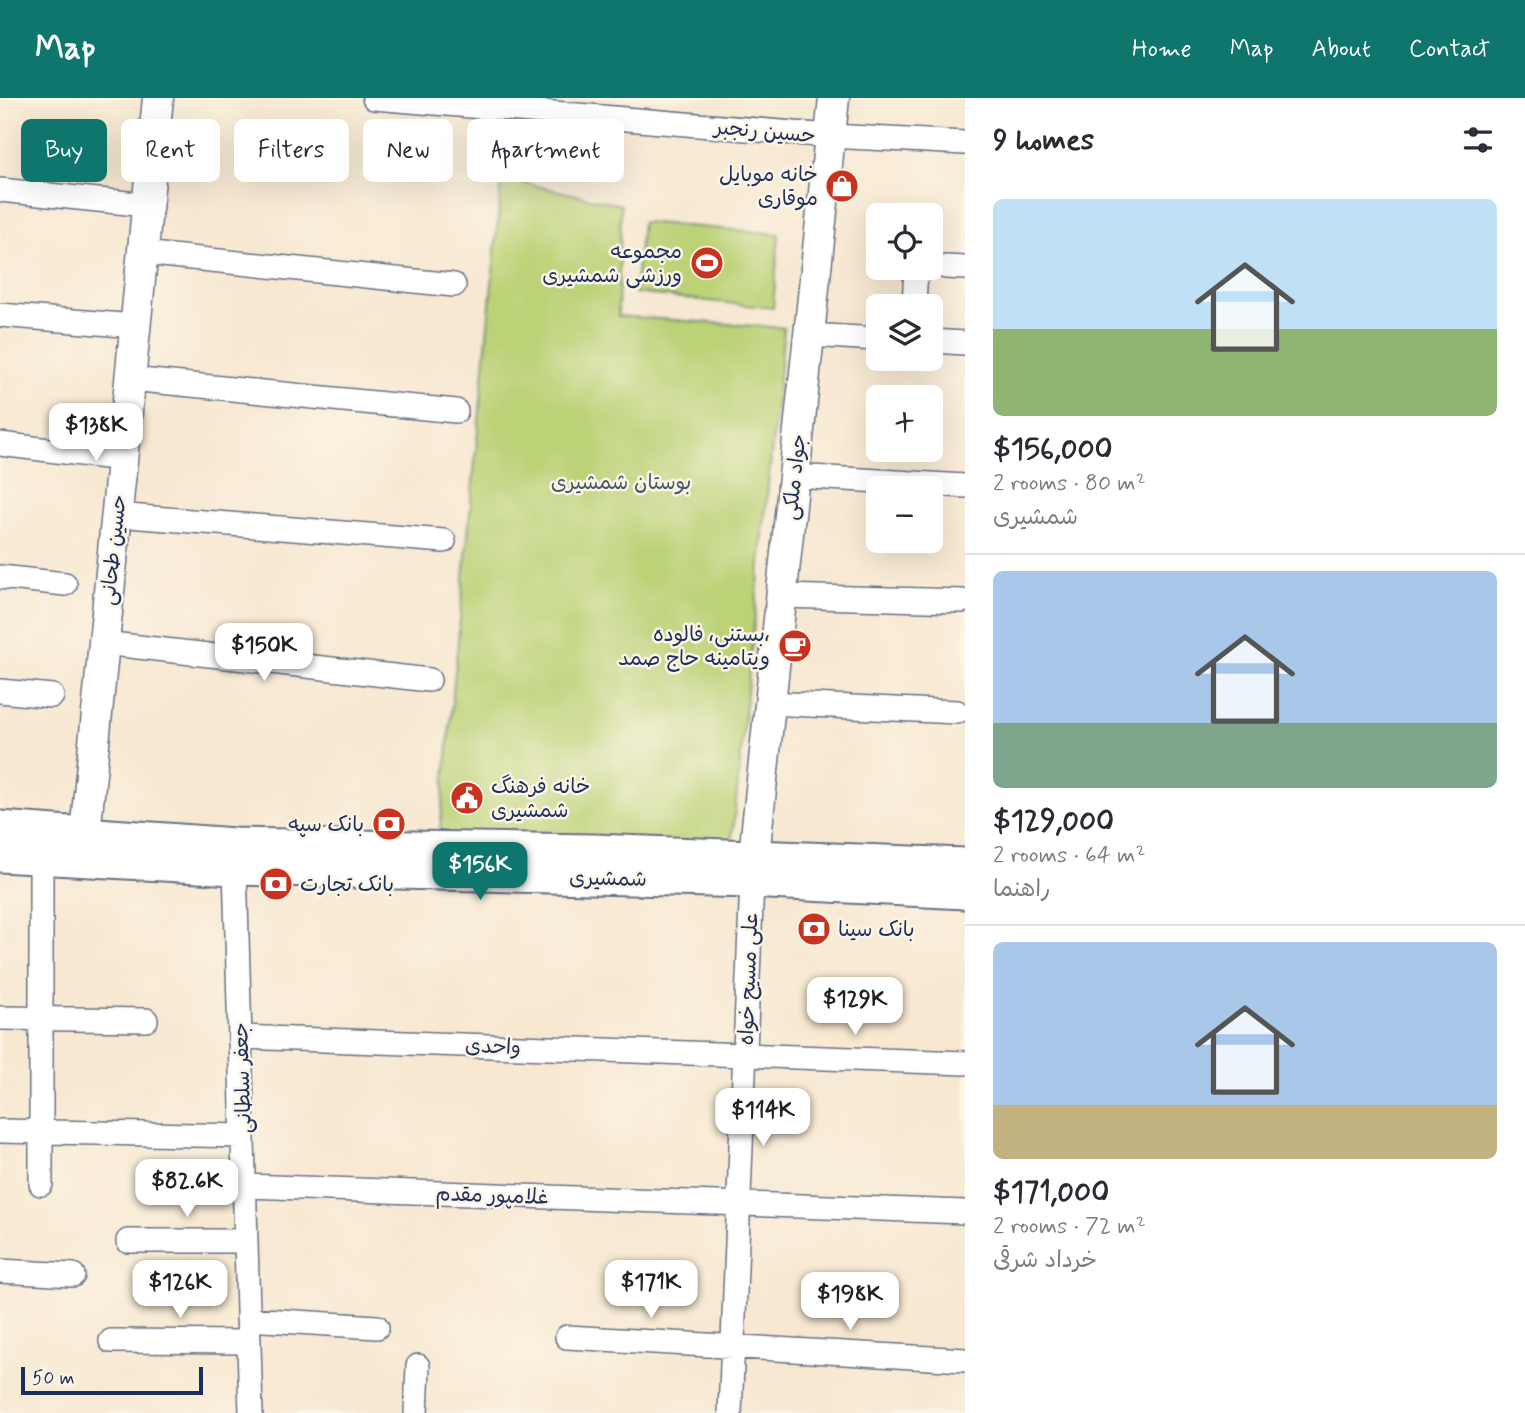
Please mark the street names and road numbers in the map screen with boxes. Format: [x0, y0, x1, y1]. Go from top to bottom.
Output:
street label: حسین رنجبر [711, 113, 817, 150]
street label: جواد ملکی [777, 433, 813, 522]
street label: حسین طحانی [94, 493, 134, 607]
street label: شمشیری [569, 864, 647, 894]
street label: علی مسیح خواه [733, 912, 765, 1046]
street label: جعفر سلطانی [227, 1022, 259, 1134]
street label: واحدی [465, 1032, 521, 1062]
street label: غلامپور مقدم [435, 1180, 549, 1213]

